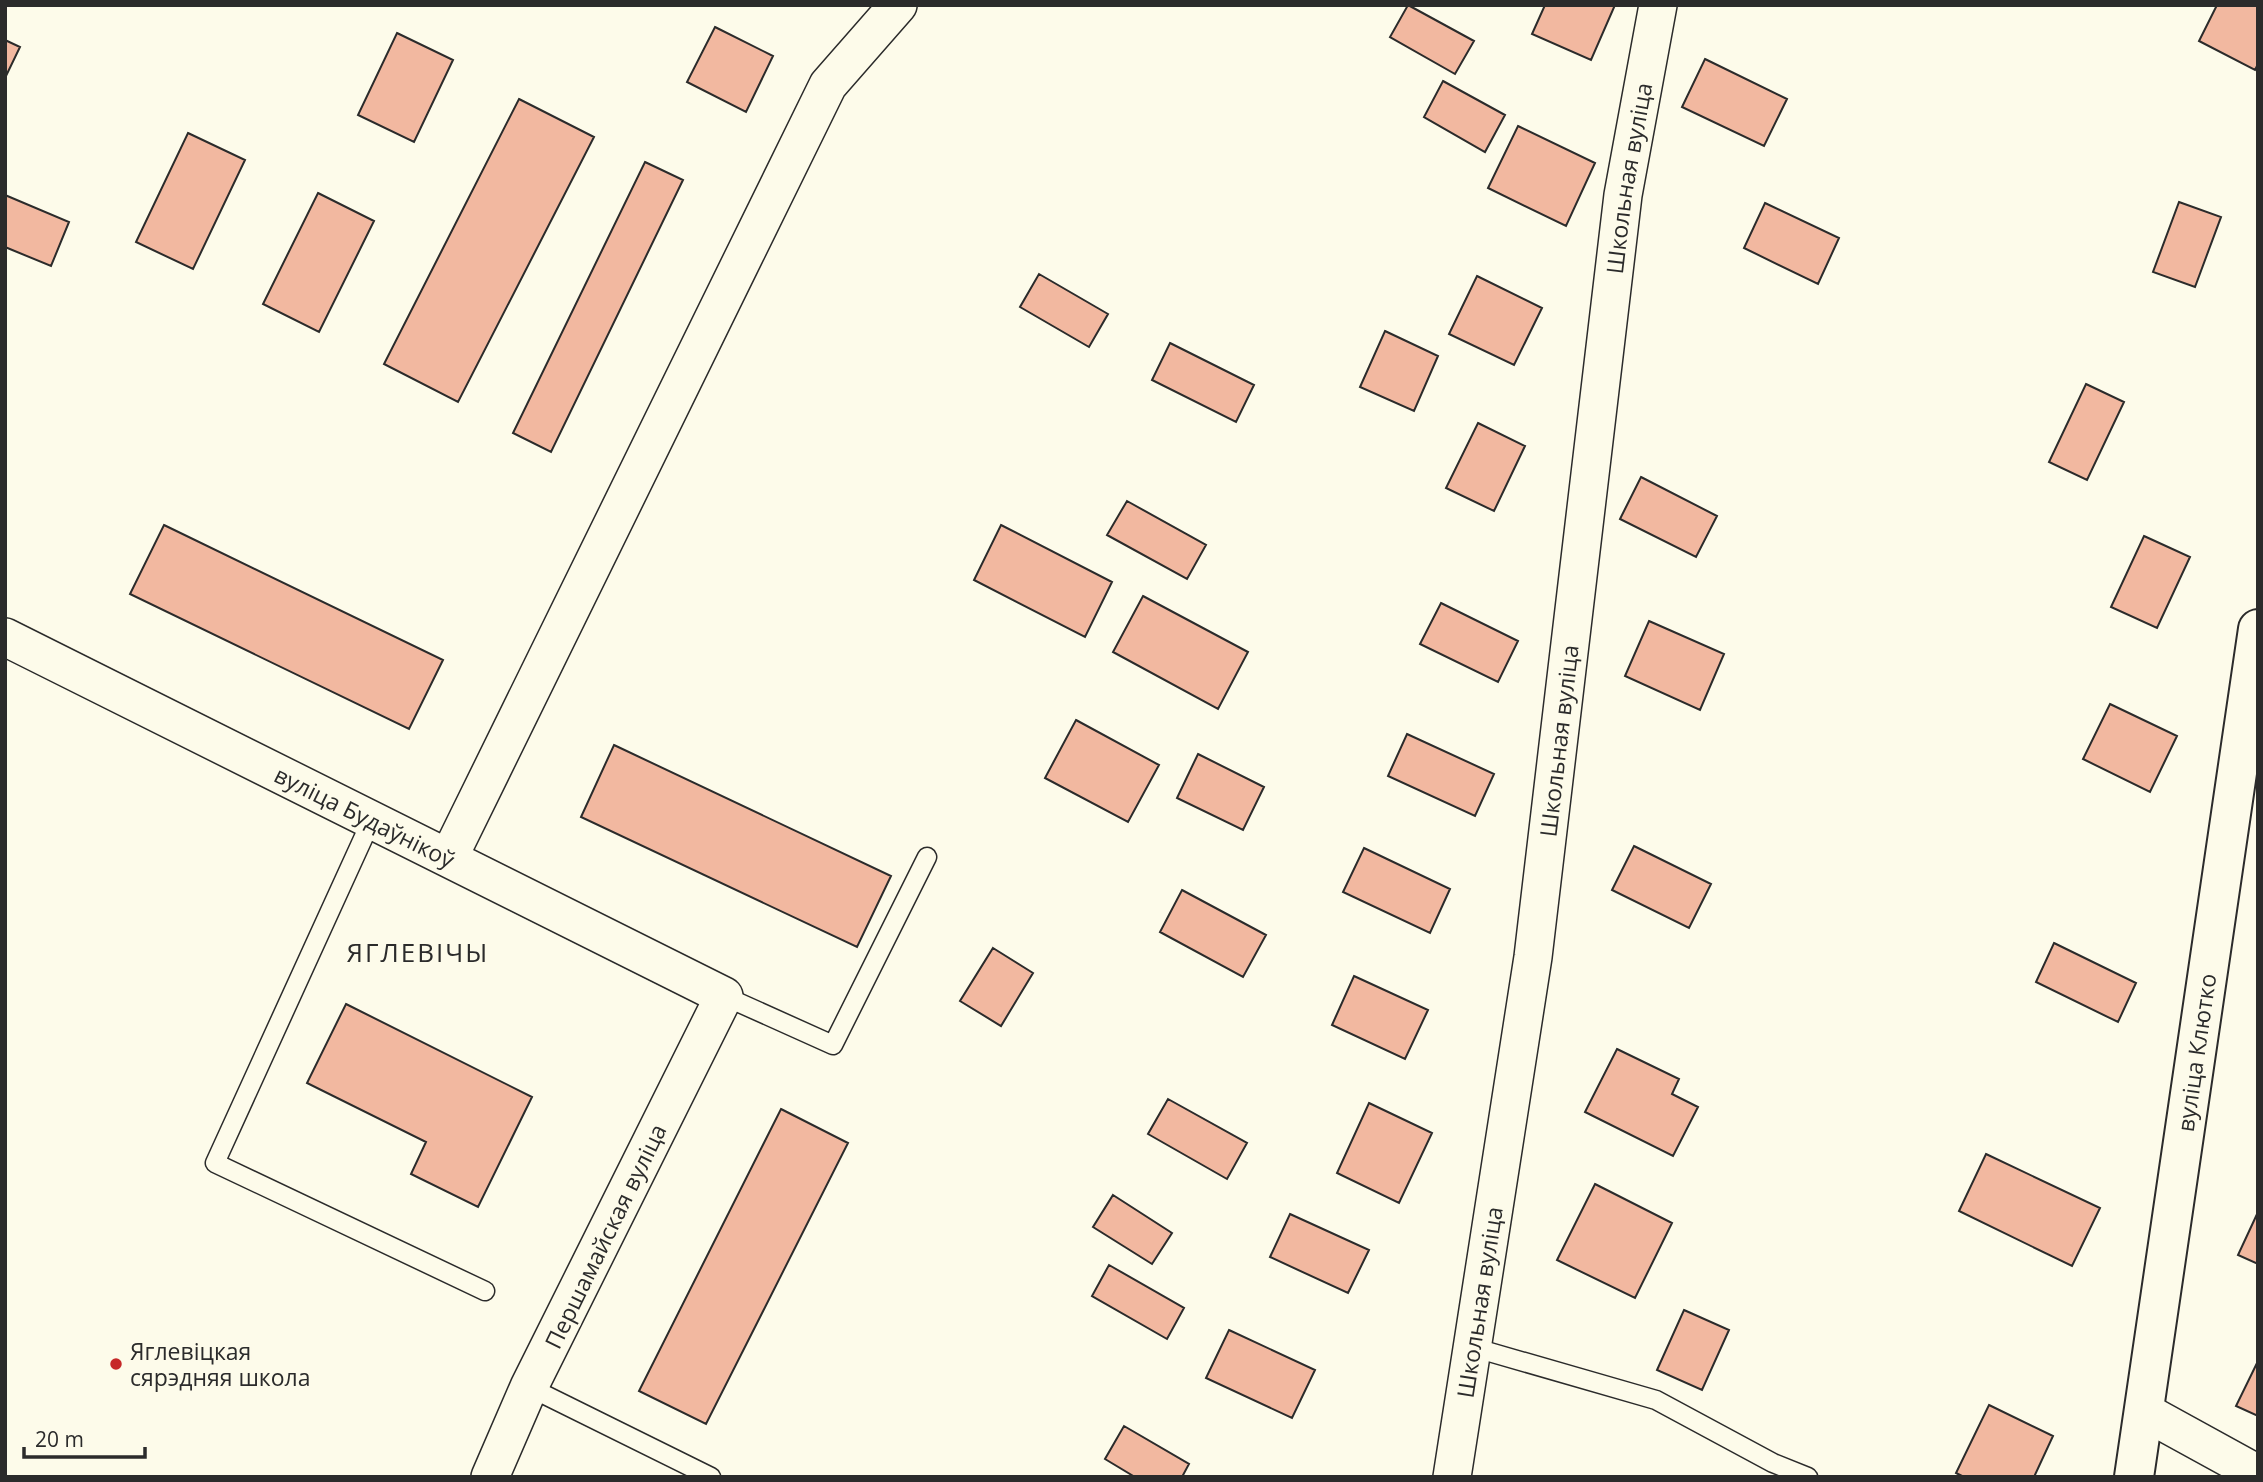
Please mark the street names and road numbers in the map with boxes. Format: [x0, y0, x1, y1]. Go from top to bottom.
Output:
street label: Школьная вуліца [1598, 80, 1659, 276]
street label: Школьная вуліца [1531, 643, 1586, 839]
street label: вуліца Будаўнікоў [269, 758, 461, 875]
street label: вуліца Клютко [2169, 971, 2223, 1134]
street label: Першамайская вуліца [537, 1118, 673, 1354]
street label: Школьная вуліца [1449, 1204, 1510, 1400]

